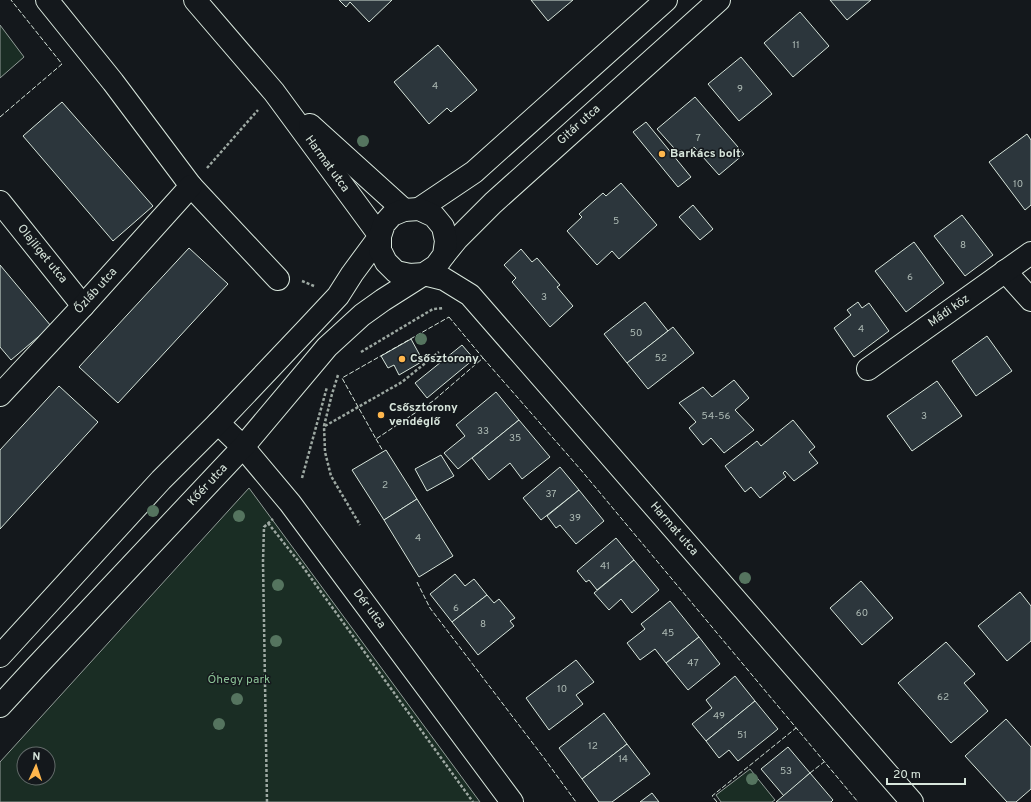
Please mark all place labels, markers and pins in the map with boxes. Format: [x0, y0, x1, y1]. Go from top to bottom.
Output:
place label: Barkács bolt [670, 146, 741, 162]
marker: Barkács bolt [657, 149, 667, 159]
place label: Csősztorony [410, 351, 479, 367]
marker: Csősztorony [397, 354, 407, 364]
place label: Csősztorony vendéglő [389, 400, 458, 430]
marker: Csősztorony vendéglő [376, 410, 386, 420]

